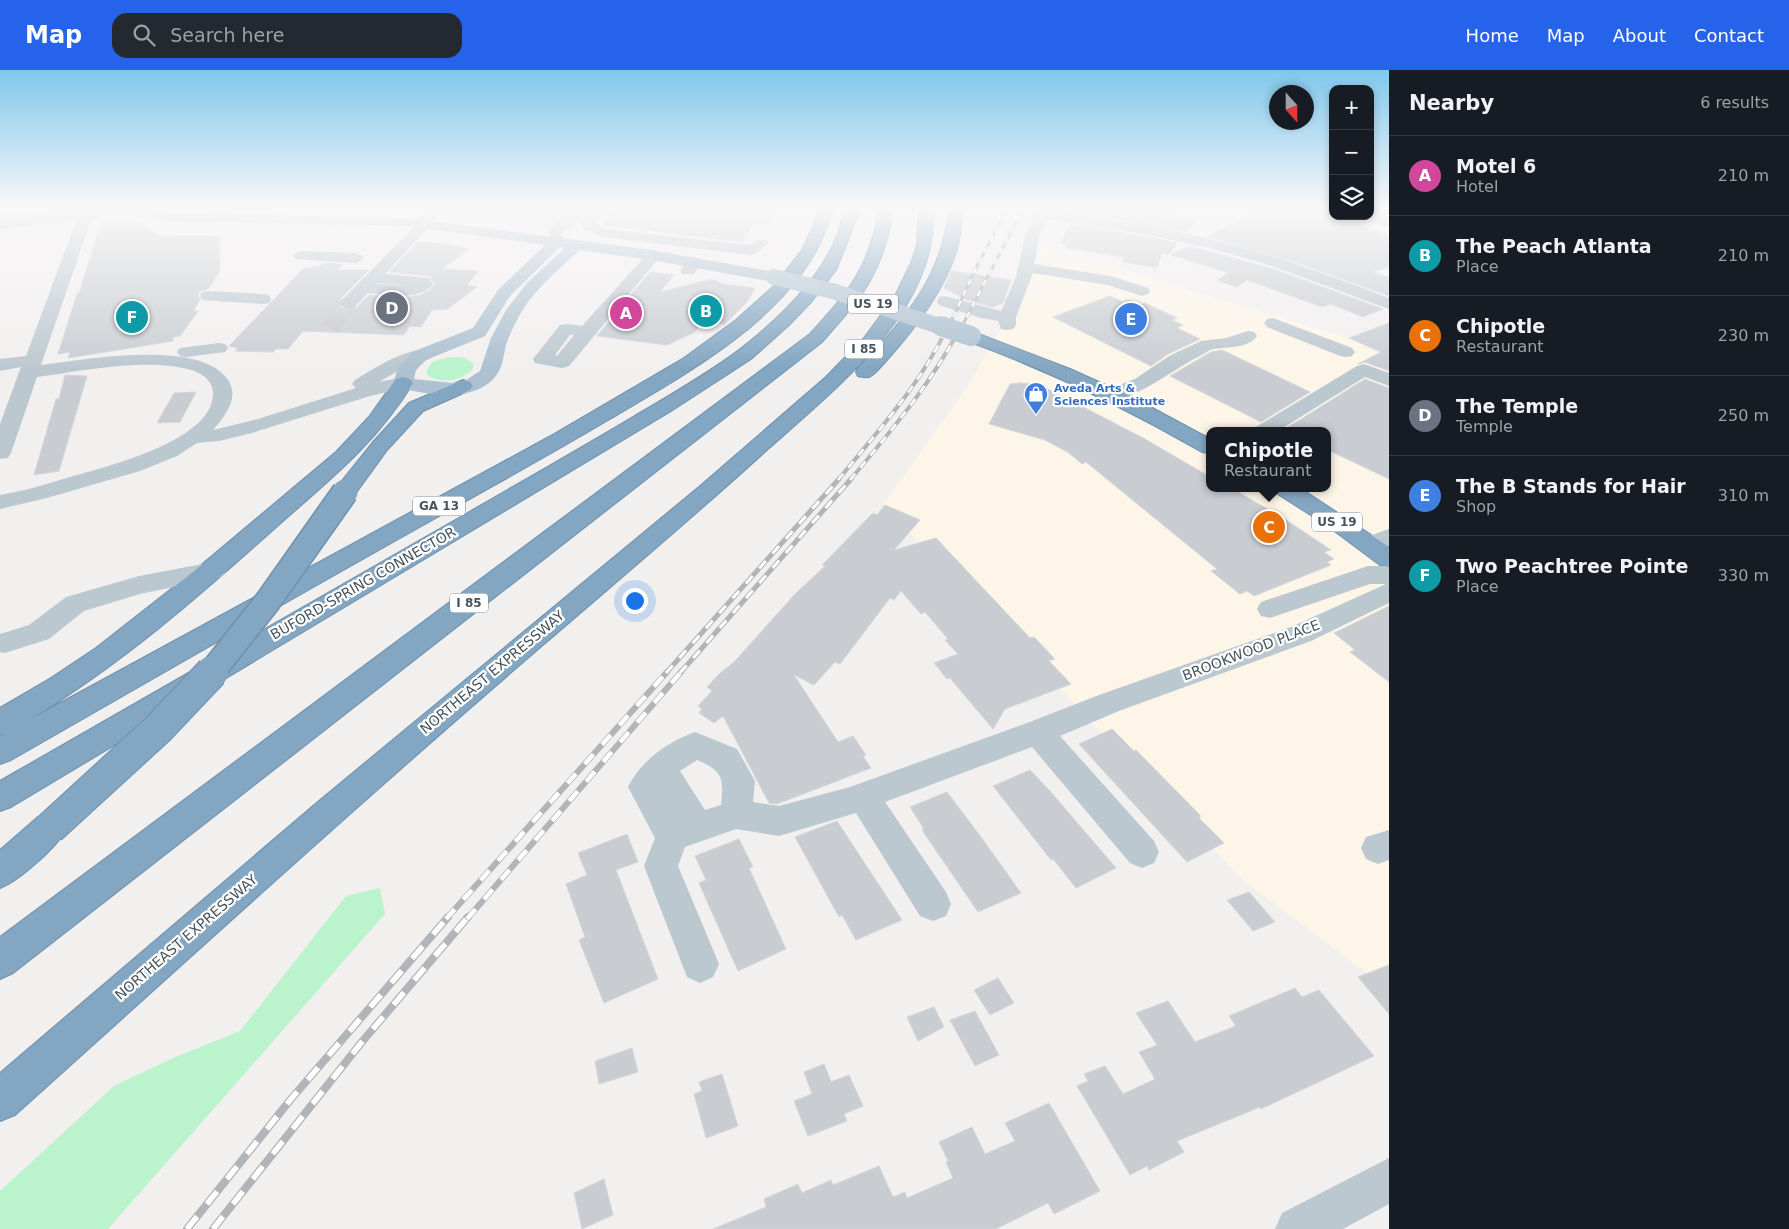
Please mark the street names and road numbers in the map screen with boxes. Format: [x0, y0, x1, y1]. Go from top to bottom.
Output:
road number: US 19 [848, 294, 898, 313]
road number: I 85 [845, 340, 883, 358]
road number: GA 13 [413, 496, 465, 516]
road number: US 19 [1312, 512, 1362, 532]
street label: BUFORD-SPRING CONNECTOR [268, 523, 459, 643]
road number: I 85 [450, 594, 488, 612]
street label: NORTHEAST EXPRESSWAY [417, 607, 568, 737]
street label: BROOKWOOD PLACE [1180, 616, 1322, 684]
street label: NORTHEAST EXPRESSWAY [112, 871, 261, 1003]

